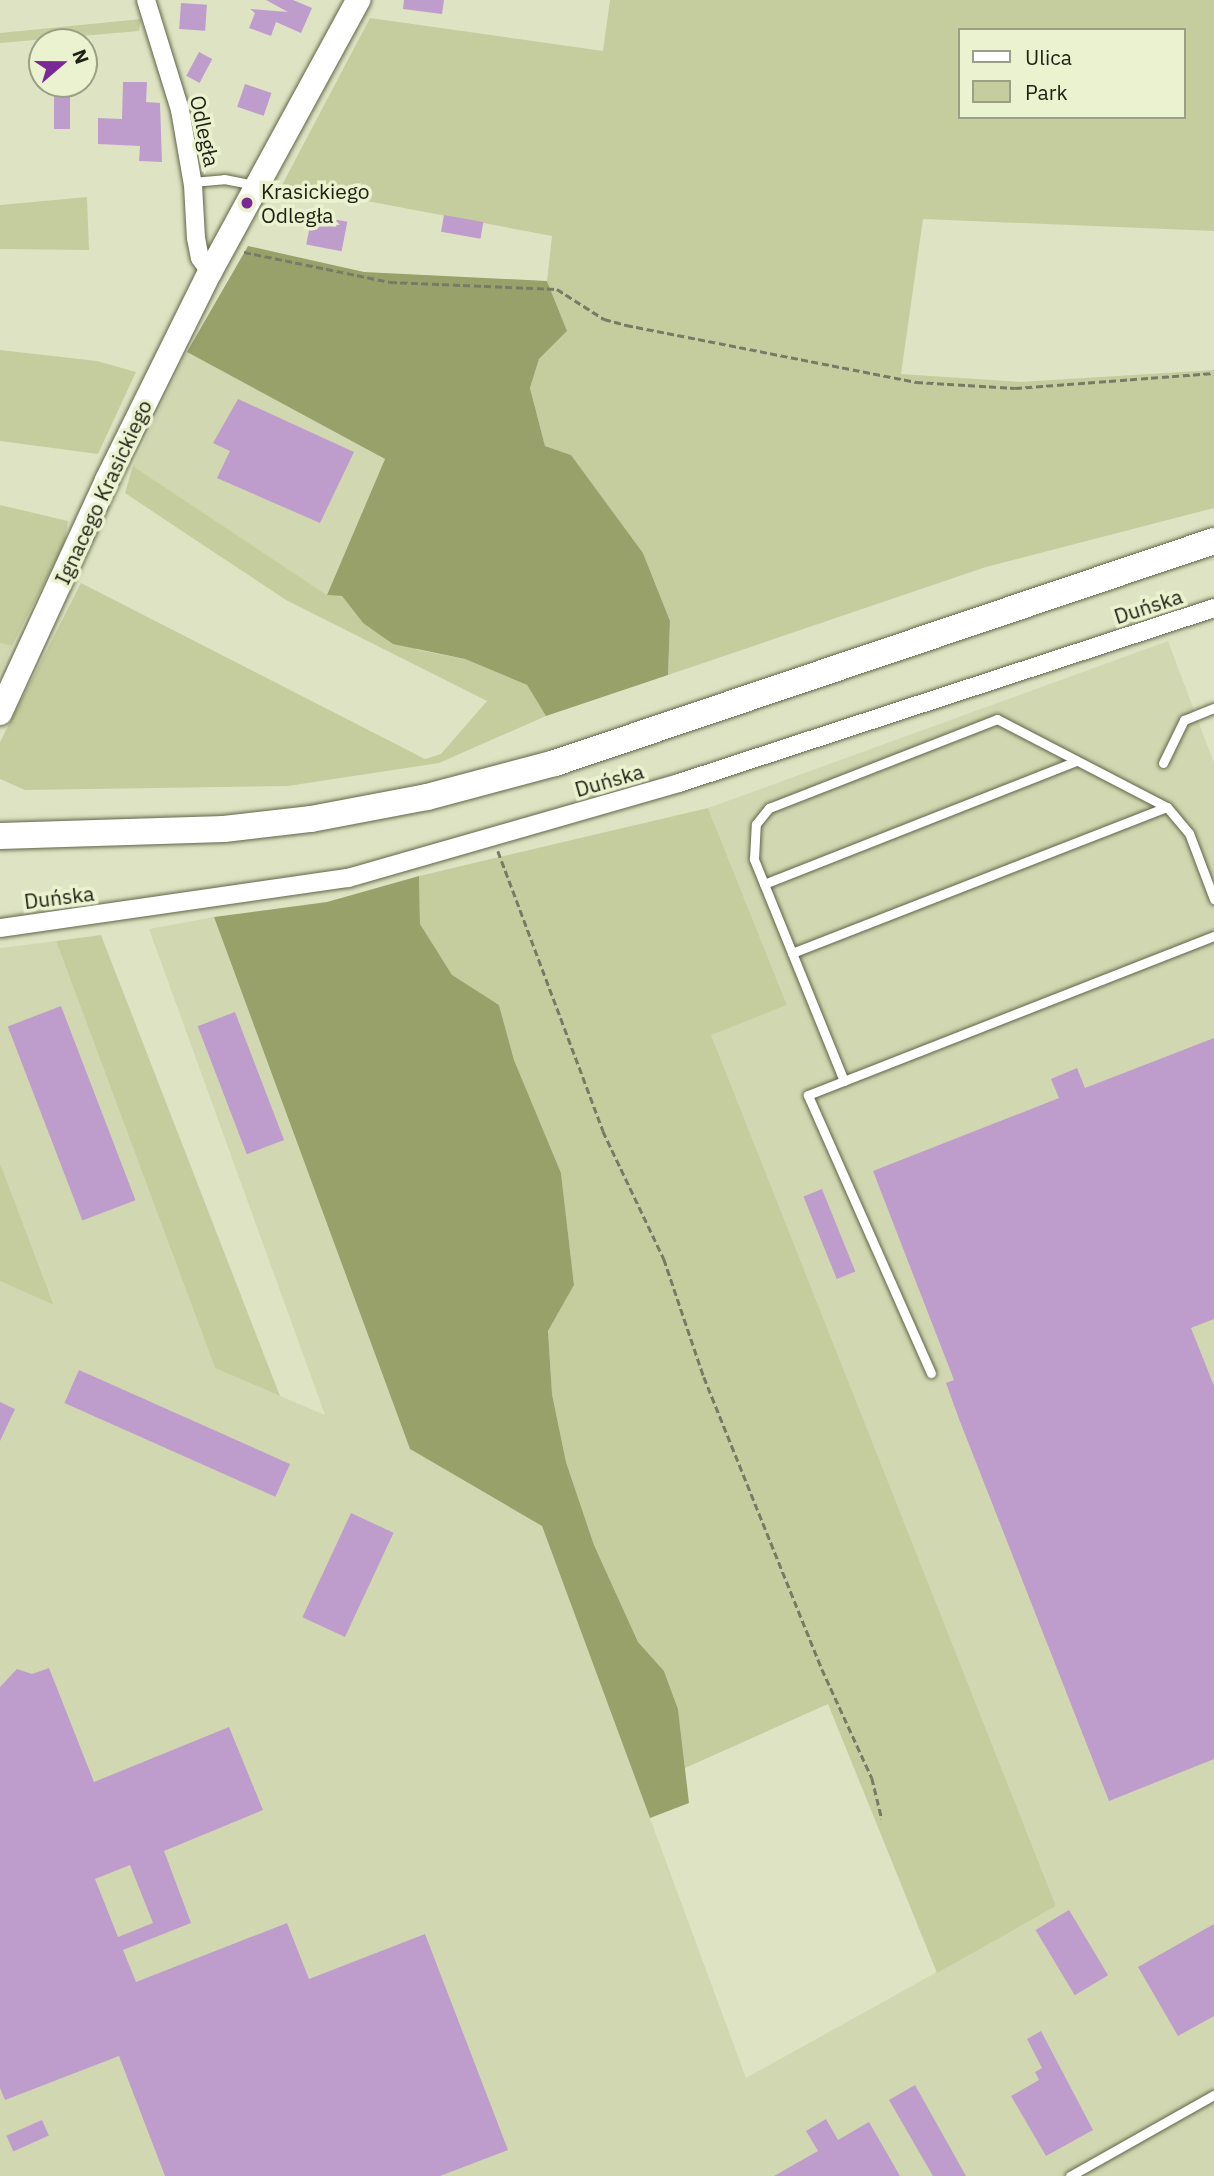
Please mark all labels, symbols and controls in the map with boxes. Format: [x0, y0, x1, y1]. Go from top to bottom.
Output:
north arrow [28, 28, 98, 98]
legend [958, 28, 1186, 119]
text: Ulica [1025, 43, 1072, 71]
text: N [67, 46, 94, 67]
text: Park [1025, 78, 1068, 106]
street label: Odległa [185, 93, 225, 169]
place label: Krasickiego Odległa [261, 178, 370, 228]
marker: Krasickiego Odległa [239, 195, 255, 211]
street label: Ignacego Krasickiego [49, 396, 157, 588]
street label: Duńska [1111, 583, 1185, 629]
street label: Duńska [572, 758, 646, 802]
street label: Duńska [23, 880, 95, 914]

